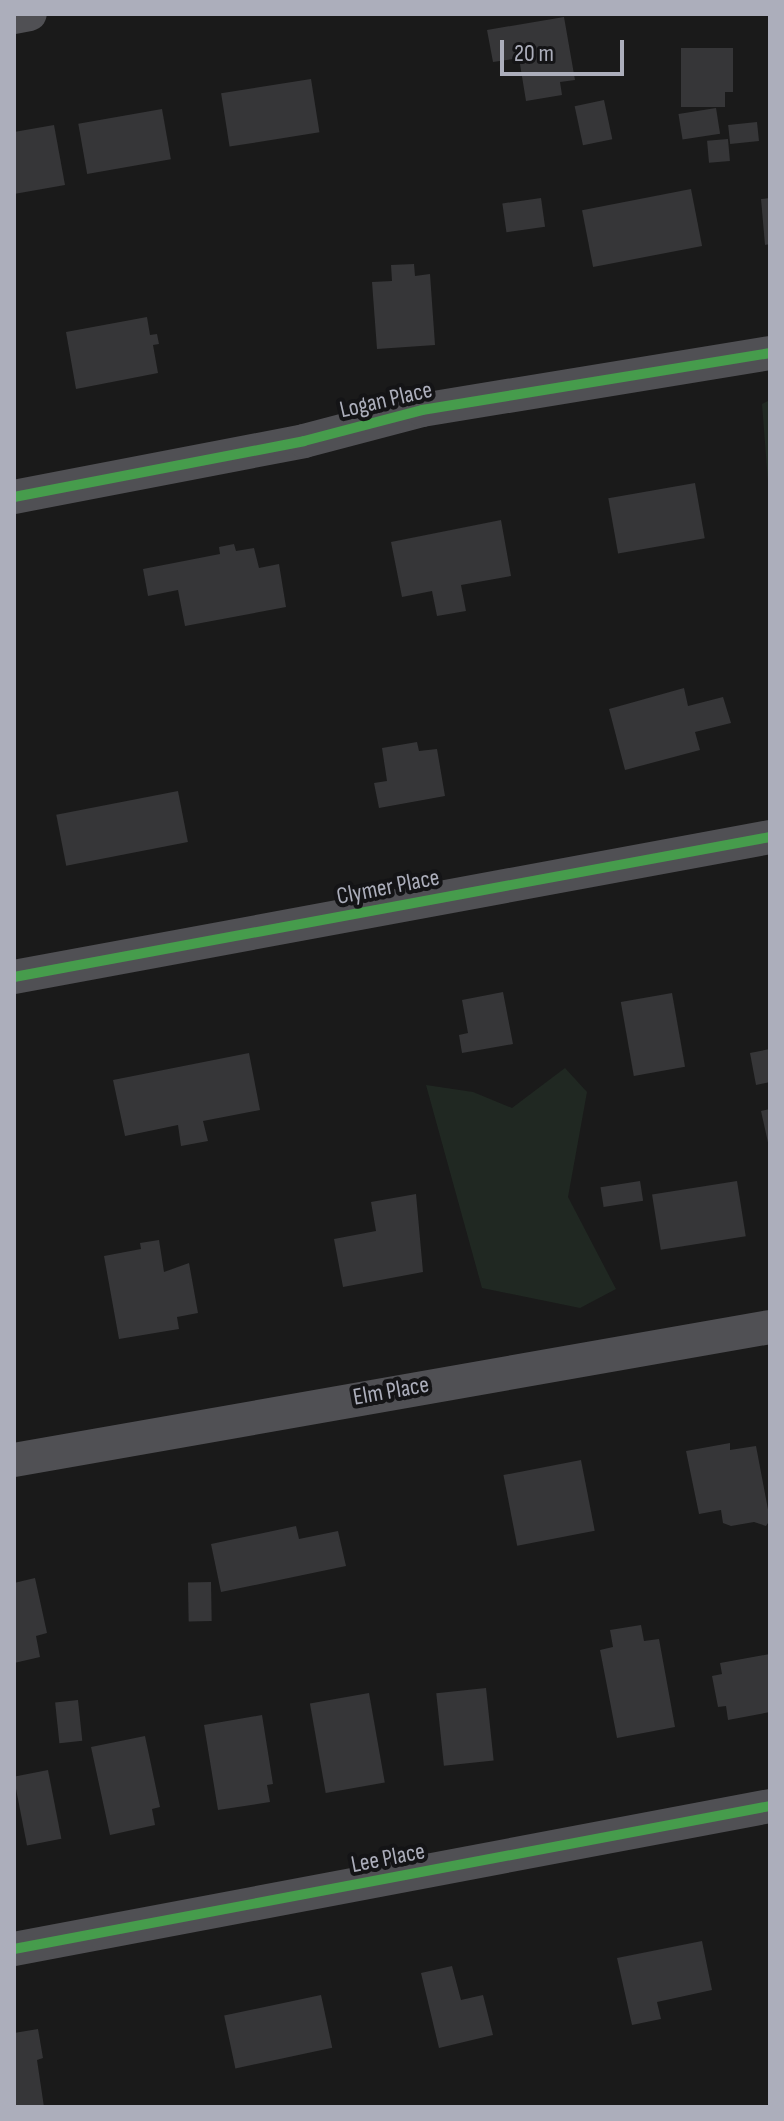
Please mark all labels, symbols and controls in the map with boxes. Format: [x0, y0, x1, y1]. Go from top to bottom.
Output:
scale bar [504, 24, 628, 74]
text: 20 m [514, 39, 554, 68]
street label: Logan Place [337, 375, 435, 425]
street label: Clymer Place [334, 863, 442, 911]
street label: Elm Place [351, 1370, 431, 1412]
street label: Lee Place [349, 1837, 427, 1879]

